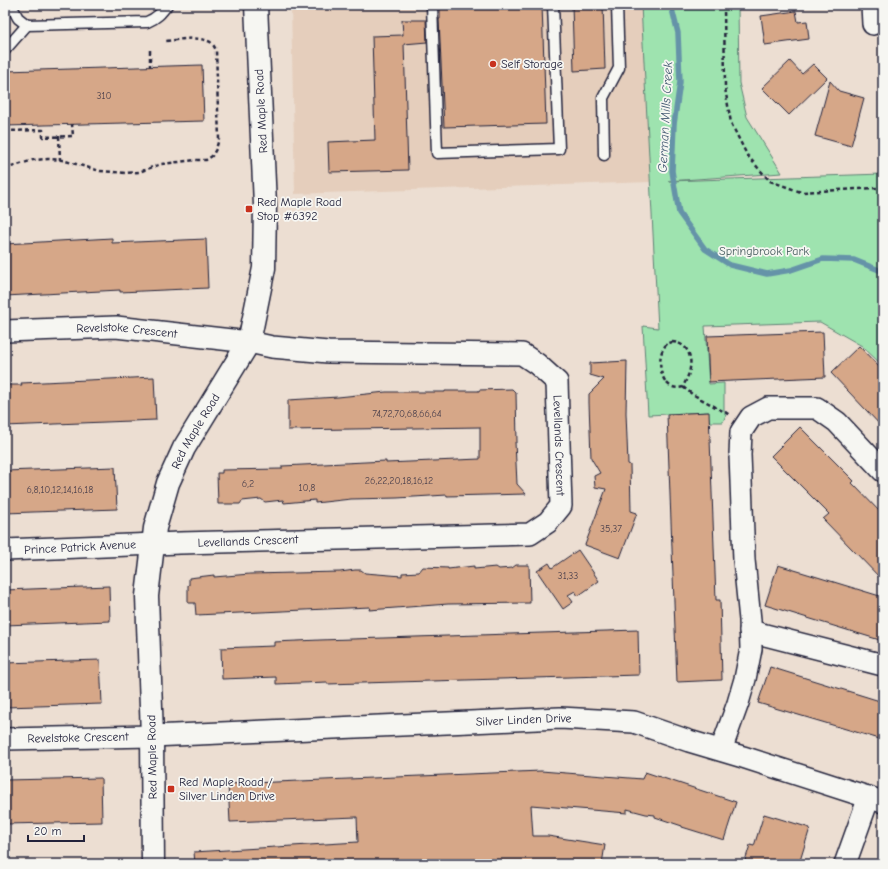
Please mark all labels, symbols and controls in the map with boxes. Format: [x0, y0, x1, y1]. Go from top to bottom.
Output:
place label: Self Storage [501, 57, 563, 71]
marker: Self Storage [488, 59, 498, 69]
water label: German Mills Creek [655, 60, 675, 173]
street label: Red Maple Road [252, 68, 270, 154]
house number: 310 [96, 90, 112, 102]
place label: Red Maple Road Stop #6392 [257, 195, 342, 223]
marker: Red Maple Road Stop #6392 [244, 204, 254, 214]
park label: Springbrook Park [719, 244, 809, 258]
street label: Revelstoke Crescent [76, 320, 179, 341]
street label: Red Maple Road [168, 391, 223, 471]
street label: Levellands Crescent [550, 395, 568, 497]
house number: 74,72,70,68,66,64 [372, 408, 442, 420]
house number: 26,22,20,18,16,12 [365, 475, 433, 487]
house number: 6,2 [242, 478, 254, 490]
house number: 10,8 [299, 482, 315, 494]
house number: 6,8,10,12,14,16,18 [27, 484, 93, 496]
house number: 35,37 [600, 523, 622, 535]
street label: Levellands Crescent [197, 532, 299, 550]
street label: Prince Patrick Avenue [24, 537, 136, 557]
house number: 31,33 [558, 570, 578, 582]
street label: Silver Linden Drive [475, 711, 572, 729]
street label: Red Maple Road [144, 715, 160, 799]
street label: Revelstoke Crescent [27, 729, 129, 746]
place label: Red Maple Road / Silver Linden Drive [179, 775, 275, 803]
marker: Red Maple Road / Silver Linden Drive [166, 784, 176, 794]
scale bar [28, 817, 84, 843]
text: 20 m [34, 824, 62, 838]

